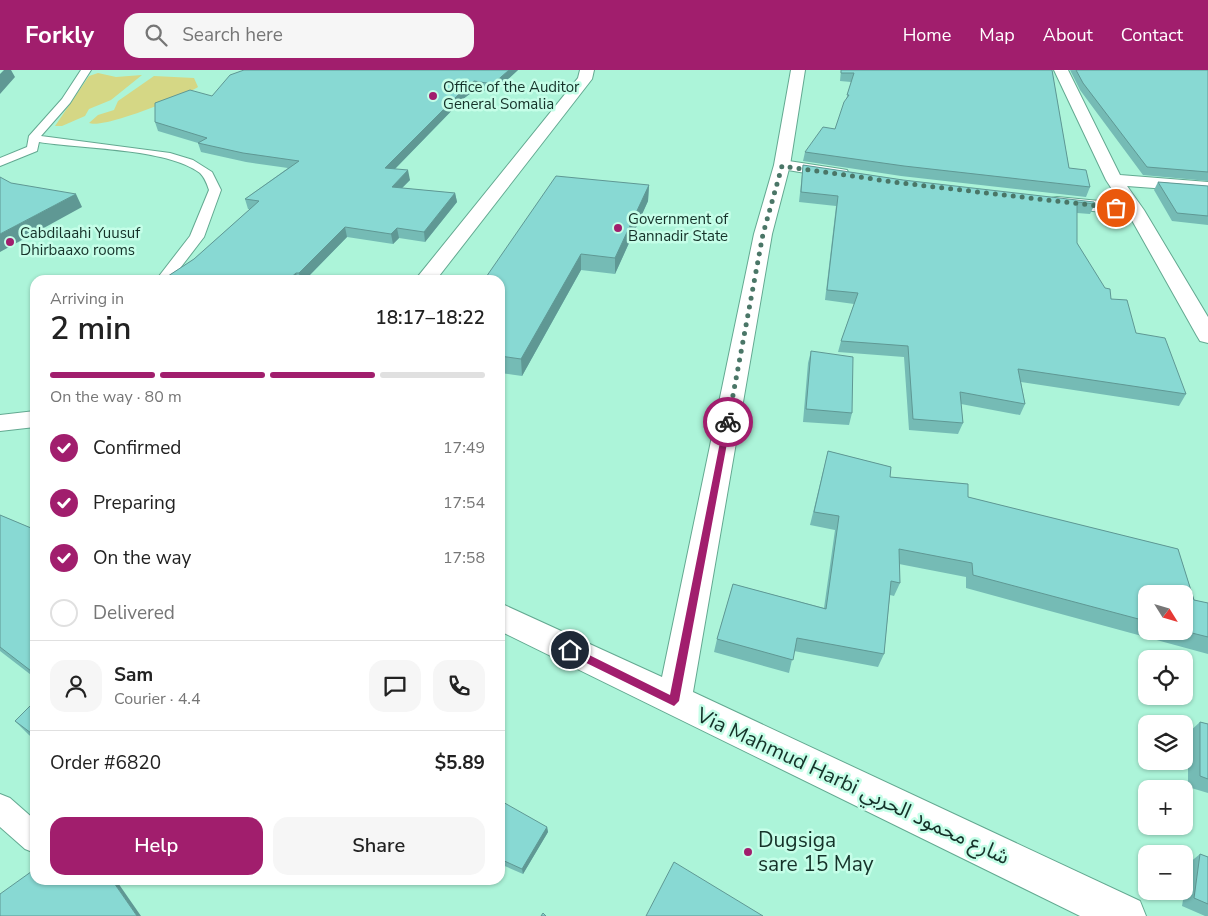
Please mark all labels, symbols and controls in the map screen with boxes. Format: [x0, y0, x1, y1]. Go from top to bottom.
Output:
search box [124, 13, 474, 58]
text: Forkly [25, 19, 94, 51]
icon: search [142, 21, 170, 49]
text: Search here [182, 22, 283, 48]
text: Home [903, 23, 951, 47]
text: Map [979, 23, 1015, 47]
text: About [1043, 23, 1093, 47]
text: Contact [1121, 23, 1183, 47]
place label: Office of the Auditor General Somalia [443, 77, 580, 114]
marker: Office of the Auditor General Somalia [427, 90, 439, 102]
pin [1095, 187, 1137, 229]
icon: bag [1102, 194, 1130, 222]
place label: Government of Bannadir State [628, 209, 729, 246]
marker: Government of Bannadir State [612, 222, 624, 234]
place label: Cabdilaahi Yuusuf Dhirbaaxo rooms [20, 223, 141, 260]
marker: Cabdilaahi Yuusuf Dhirbaaxo rooms [4, 236, 16, 248]
text: Arriving in [50, 288, 124, 310]
text: 18:17–18:22 [375, 305, 485, 331]
text: 2 min [50, 307, 132, 350]
text: On the way · 80 m [50, 386, 182, 408]
courier [703, 397, 753, 447]
icon: bike [714, 408, 742, 436]
icon: check [50, 434, 78, 462]
text: Confirmed [93, 435, 181, 461]
text: 17:49 [443, 437, 485, 459]
icon: check [50, 489, 78, 517]
text: Preparing [93, 490, 176, 516]
text: 17:54 [443, 492, 485, 514]
icon: check [50, 544, 78, 572]
text: On the way [93, 545, 191, 571]
text: 17:58 [443, 547, 485, 569]
north arrow [1138, 585, 1192, 640]
map controls [1138, 585, 1193, 900]
text: Delivered [93, 600, 175, 626]
pin [549, 629, 591, 671]
icon: home [556, 636, 584, 664]
button: locate [1138, 650, 1193, 705]
button: person [50, 660, 102, 712]
button: chat [369, 660, 421, 712]
button: phone [433, 660, 485, 712]
text: Sam [114, 662, 153, 688]
text: Courier · 4.4 [114, 688, 200, 710]
street label: Via Mahmud Harbi شارع محمود الحربي [690, 701, 1014, 873]
button: layers [1138, 715, 1193, 770]
text: Order #6820 [50, 750, 161, 776]
text: $5.89 [435, 750, 485, 776]
button: + [1138, 780, 1193, 835]
button: Help [50, 817, 263, 875]
button: Share [273, 817, 485, 875]
place label: Dugsiga sare 15 May [758, 826, 874, 878]
button: − [1138, 845, 1193, 900]
marker: Dugsiga sare 15 May [742, 846, 754, 858]

